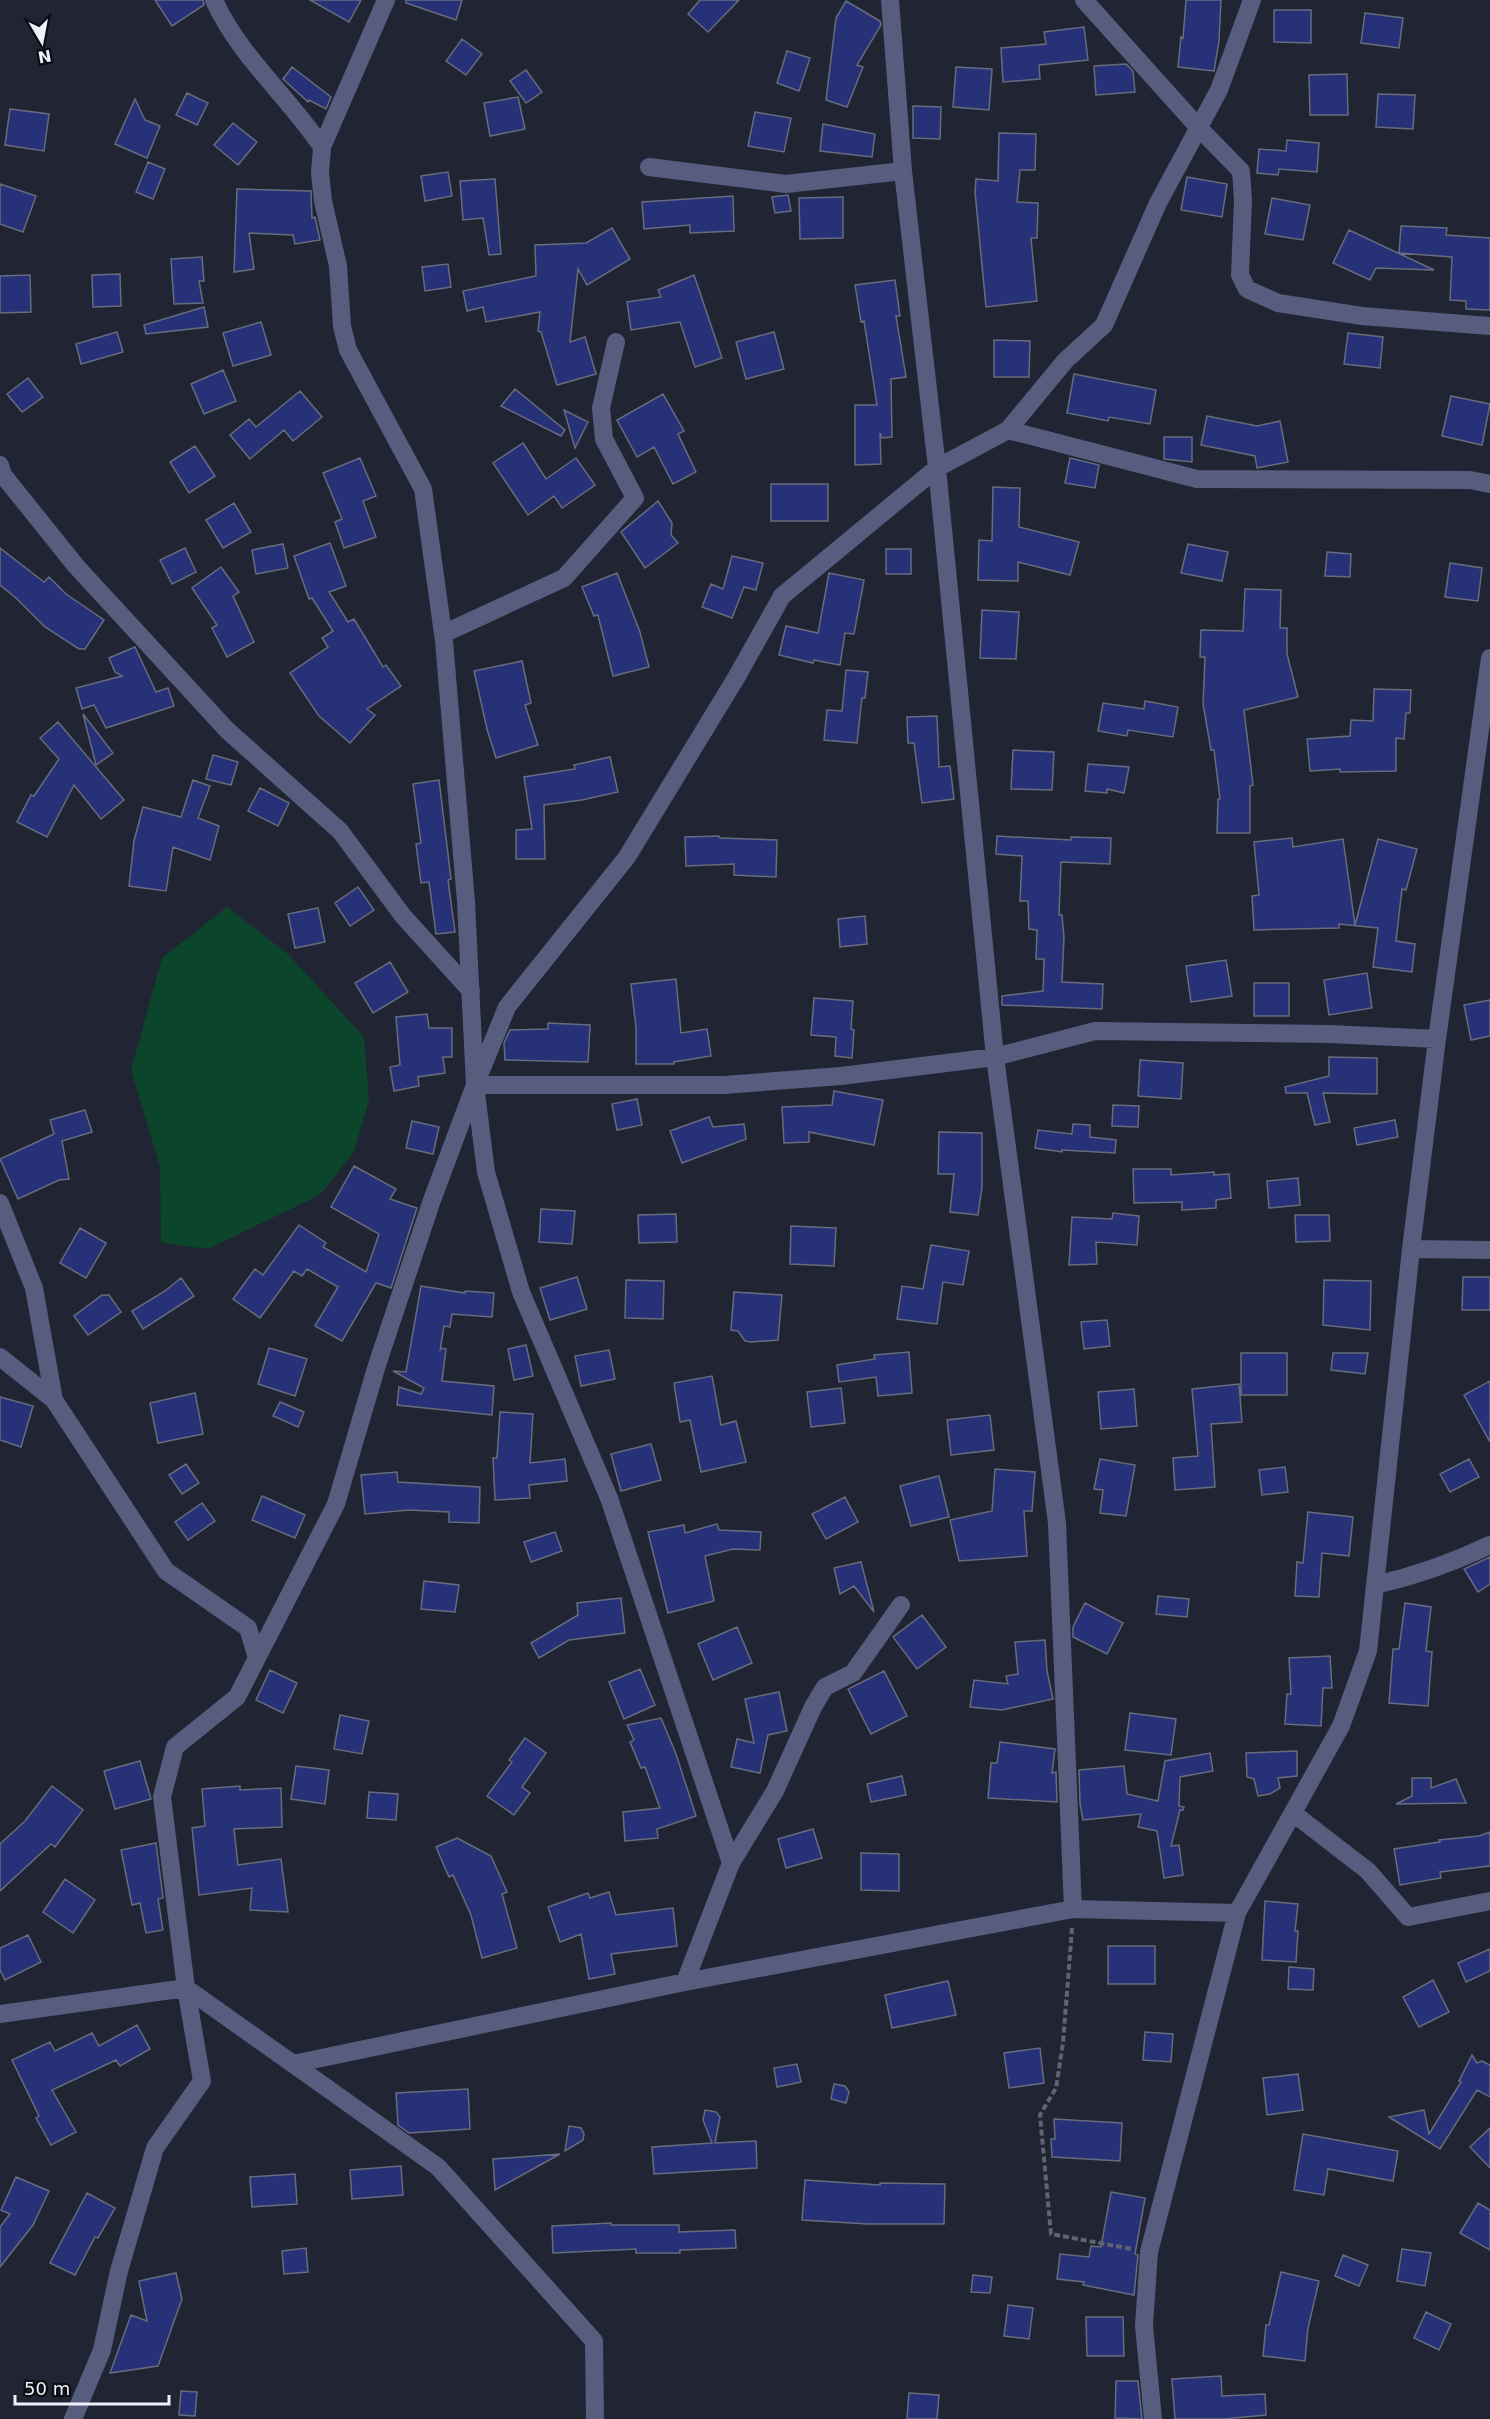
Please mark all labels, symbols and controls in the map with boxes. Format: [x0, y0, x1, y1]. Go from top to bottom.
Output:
north arrow [12, 12, 72, 72]
text: N [36, 46, 53, 67]
scale bar [15, 2368, 170, 2406]
text: 50 m [24, 2378, 70, 2399]

